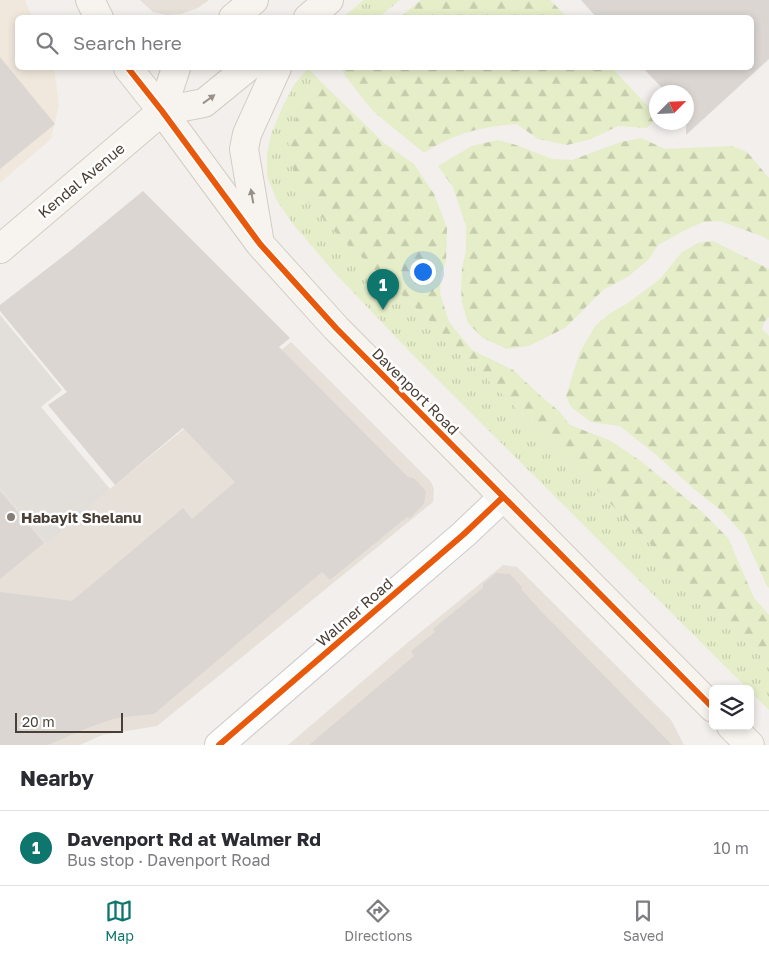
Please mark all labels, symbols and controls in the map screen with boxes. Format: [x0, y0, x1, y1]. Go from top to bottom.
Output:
search box [15, 15, 754, 70]
icon: search [33, 29, 61, 57]
text: Search here [73, 31, 182, 54]
north arrow [649, 85, 694, 130]
one-way arrow [202, 94, 216, 104]
street label: Kendal Avenue [34, 138, 128, 221]
one-way arrow [248, 188, 256, 204]
your location [410, 259, 436, 285]
pin: 1 [367, 269, 399, 310]
street label: Davenport Road [369, 344, 463, 438]
place label: Habayit Shelanu [21, 508, 141, 526]
marker: Habayit Shelanu [5, 511, 17, 523]
street label: Walmer Road [312, 574, 396, 650]
map controls [709, 685, 754, 730]
button: layers [709, 685, 754, 730]
scale bar [15, 710, 122, 733]
text: 20 m [22, 713, 55, 730]
text: Nearby [20, 765, 94, 791]
text: Davenport Rd at Walmer Rd [67, 827, 321, 850]
text: 1 [32, 838, 40, 858]
text: 10 m [713, 838, 749, 858]
text: Bus stop · Davenport Road [67, 850, 270, 870]
tab: Map [105, 897, 134, 944]
tab: Directions [344, 897, 413, 944]
tab: Saved [623, 897, 664, 944]

